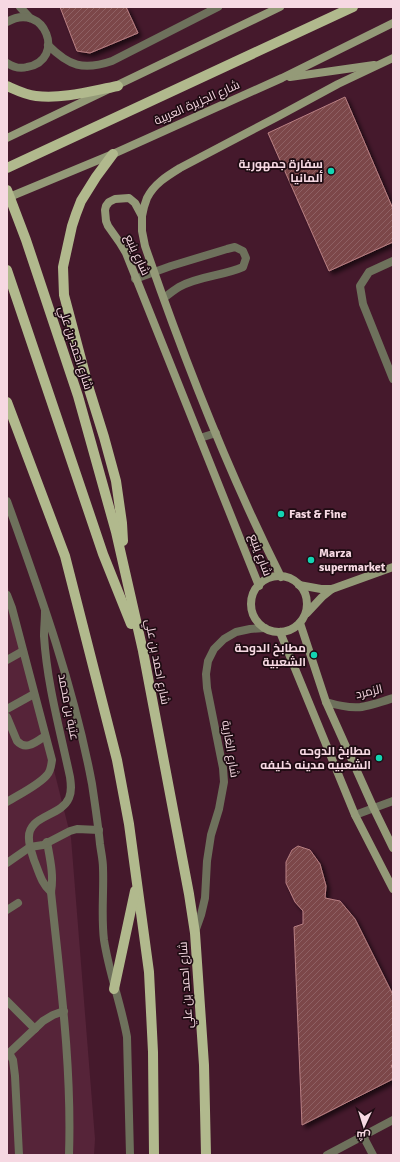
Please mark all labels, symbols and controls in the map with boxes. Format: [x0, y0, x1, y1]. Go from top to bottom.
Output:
street label: شارع الجزيرة العربية [152, 77, 242, 129]
place label: سفارة جمهورية ألمانيا [239, 157, 323, 186]
marker: سفارة جمهورية ألمانيا [326, 166, 336, 176]
street label: شارع ينبع [121, 232, 153, 278]
street label: شارع احمد بن علي [53, 304, 96, 392]
place label: Fast & Fine [289, 507, 347, 522]
marker: Fast & Fine [276, 509, 286, 519]
street label: شارع ينبع [245, 532, 275, 578]
place label: Marza supermarket [319, 546, 386, 575]
marker: Marza supermarket [306, 555, 316, 565]
street label: شارع احمد بن علي [139, 618, 173, 707]
place label: مطابخ الدوحة الشعبية [235, 641, 306, 670]
marker: مطابخ الدوحة الشعبية [309, 650, 319, 660]
street label: عتبة بن محمد [54, 672, 82, 742]
street label: الزمرد [354, 682, 384, 702]
street label: شارع الغارية [218, 719, 242, 779]
place label: مطابخ الدوحه الشعبيه مدينه خليفه [260, 744, 371, 773]
marker: مطابخ الدوحه الشعبيه مدينه خليفه [374, 753, 384, 763]
street label: شارع احمد بن علي [175, 941, 199, 1029]
north arrow [344, 1106, 384, 1146]
text: ش [356, 1129, 371, 1142]

